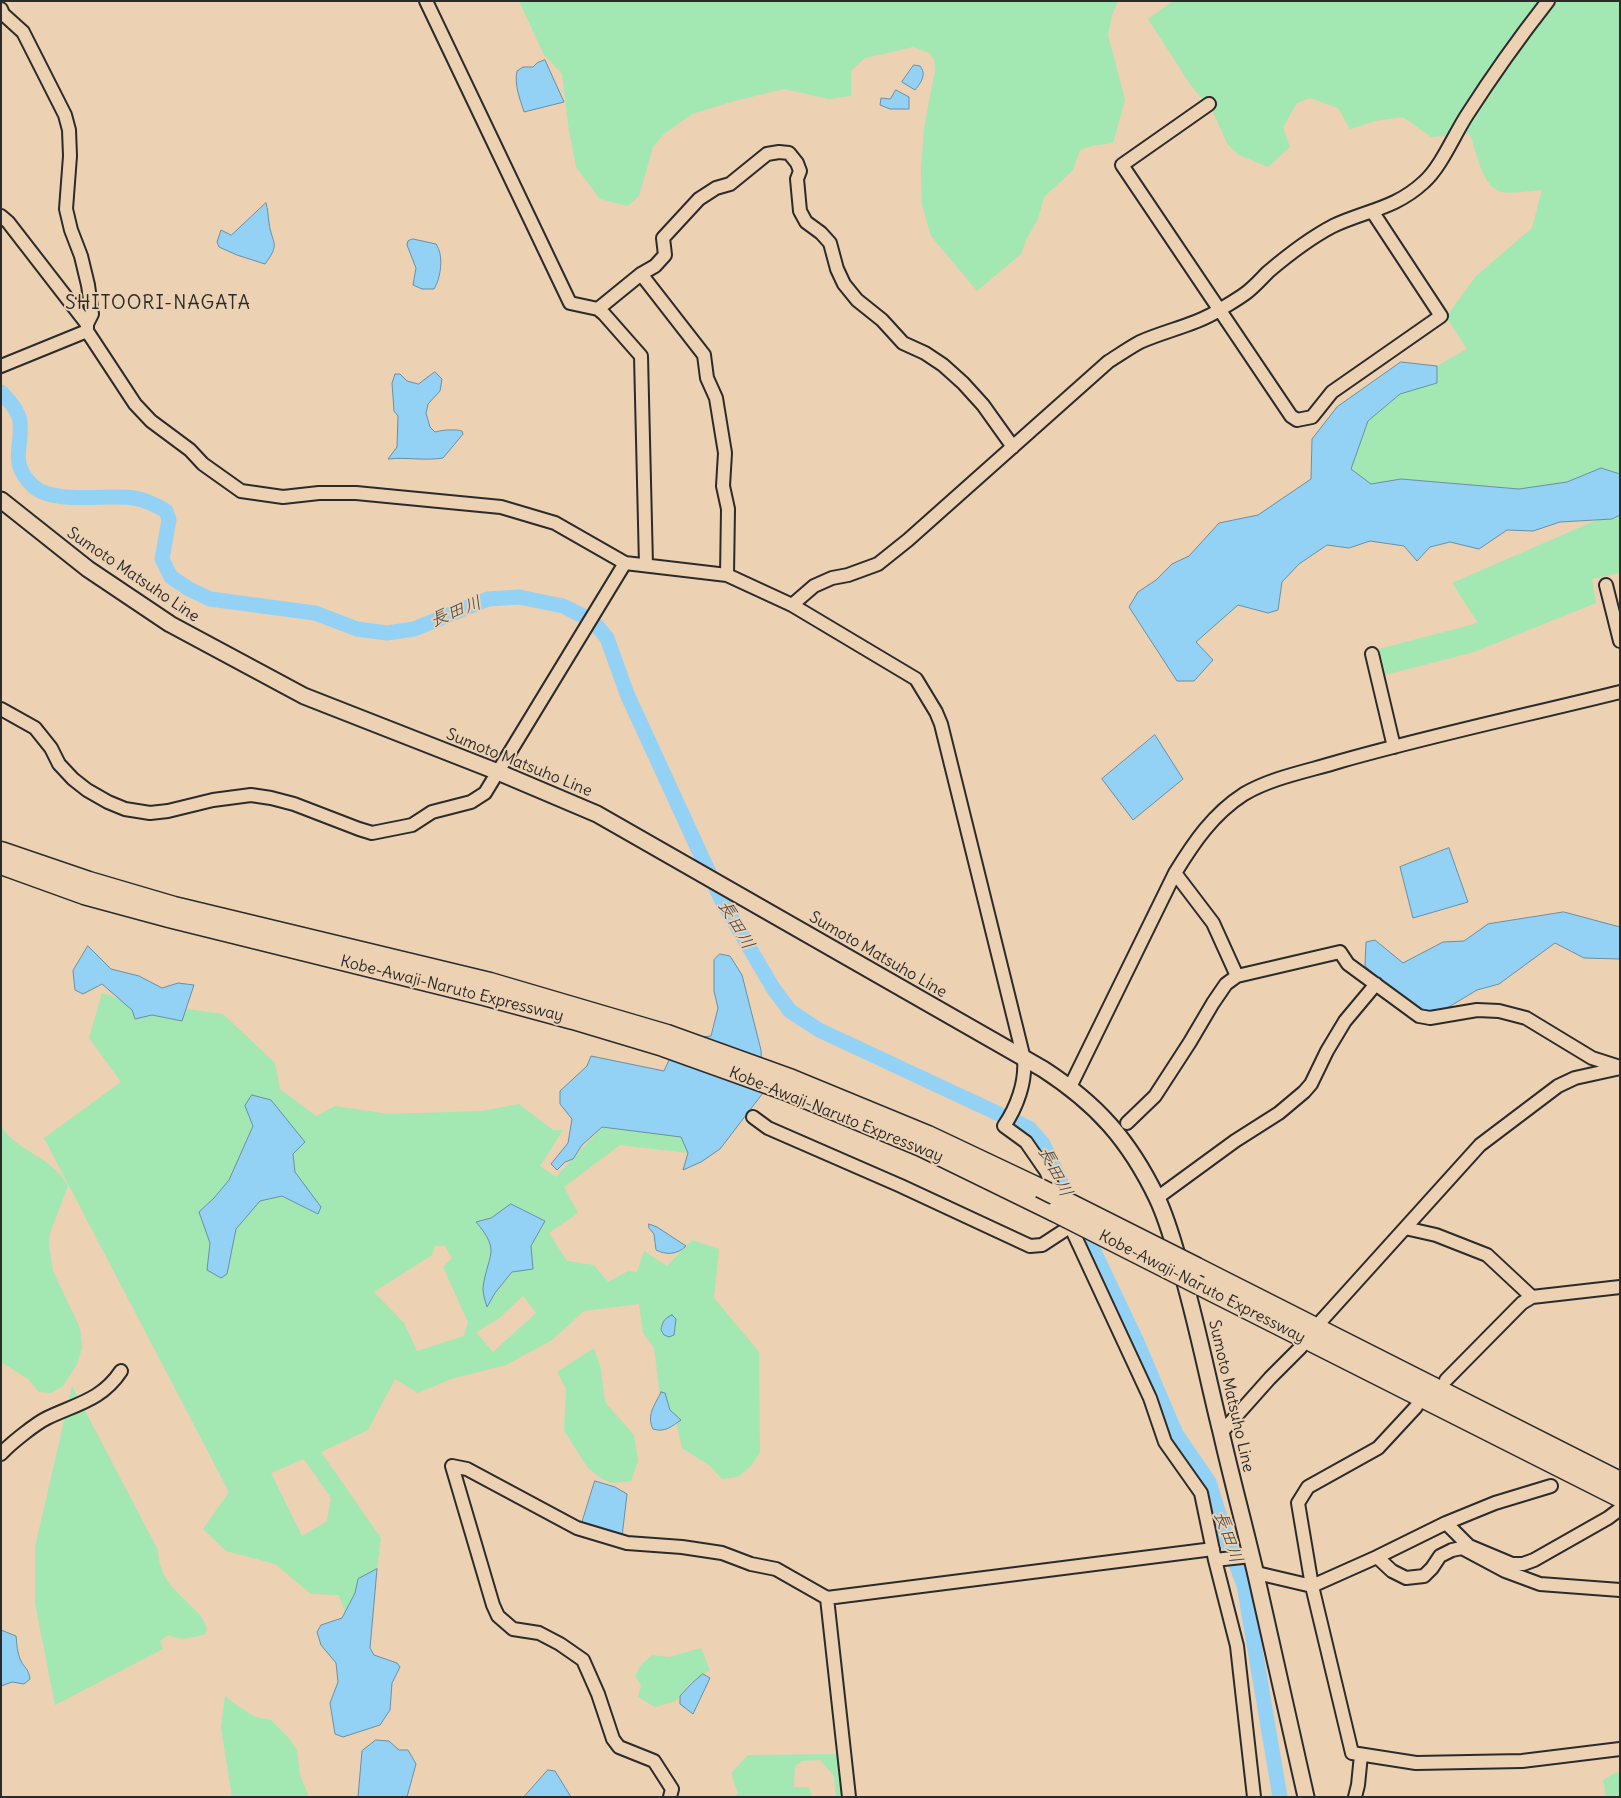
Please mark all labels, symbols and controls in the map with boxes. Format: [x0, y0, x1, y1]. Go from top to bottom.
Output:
district label: SHITOORI-NAGATA [63, 293, 253, 315]
street label: Sumoto Matsuho Line [63, 524, 203, 626]
water label: 長田川 [427, 592, 485, 632]
street label: Sumoto Matsuho Line [443, 725, 595, 801]
water label: 長田川 [713, 896, 759, 954]
street label: Sumoto Matsuho Line [806, 908, 950, 1002]
street label: Kobe-Awaji-Naruto Expressway [338, 952, 566, 1026]
street label: Kobe-Awaji-Naruto Expressway [726, 1063, 946, 1167]
water label: 長田川 [1033, 1143, 1077, 1201]
street label: Kobe-Awaji-Naruto Expressway [1095, 1226, 1309, 1348]
street label: Sumoto Matsuho Line [1204, 1318, 1258, 1474]
water label: 長田川 [1209, 1508, 1247, 1566]

